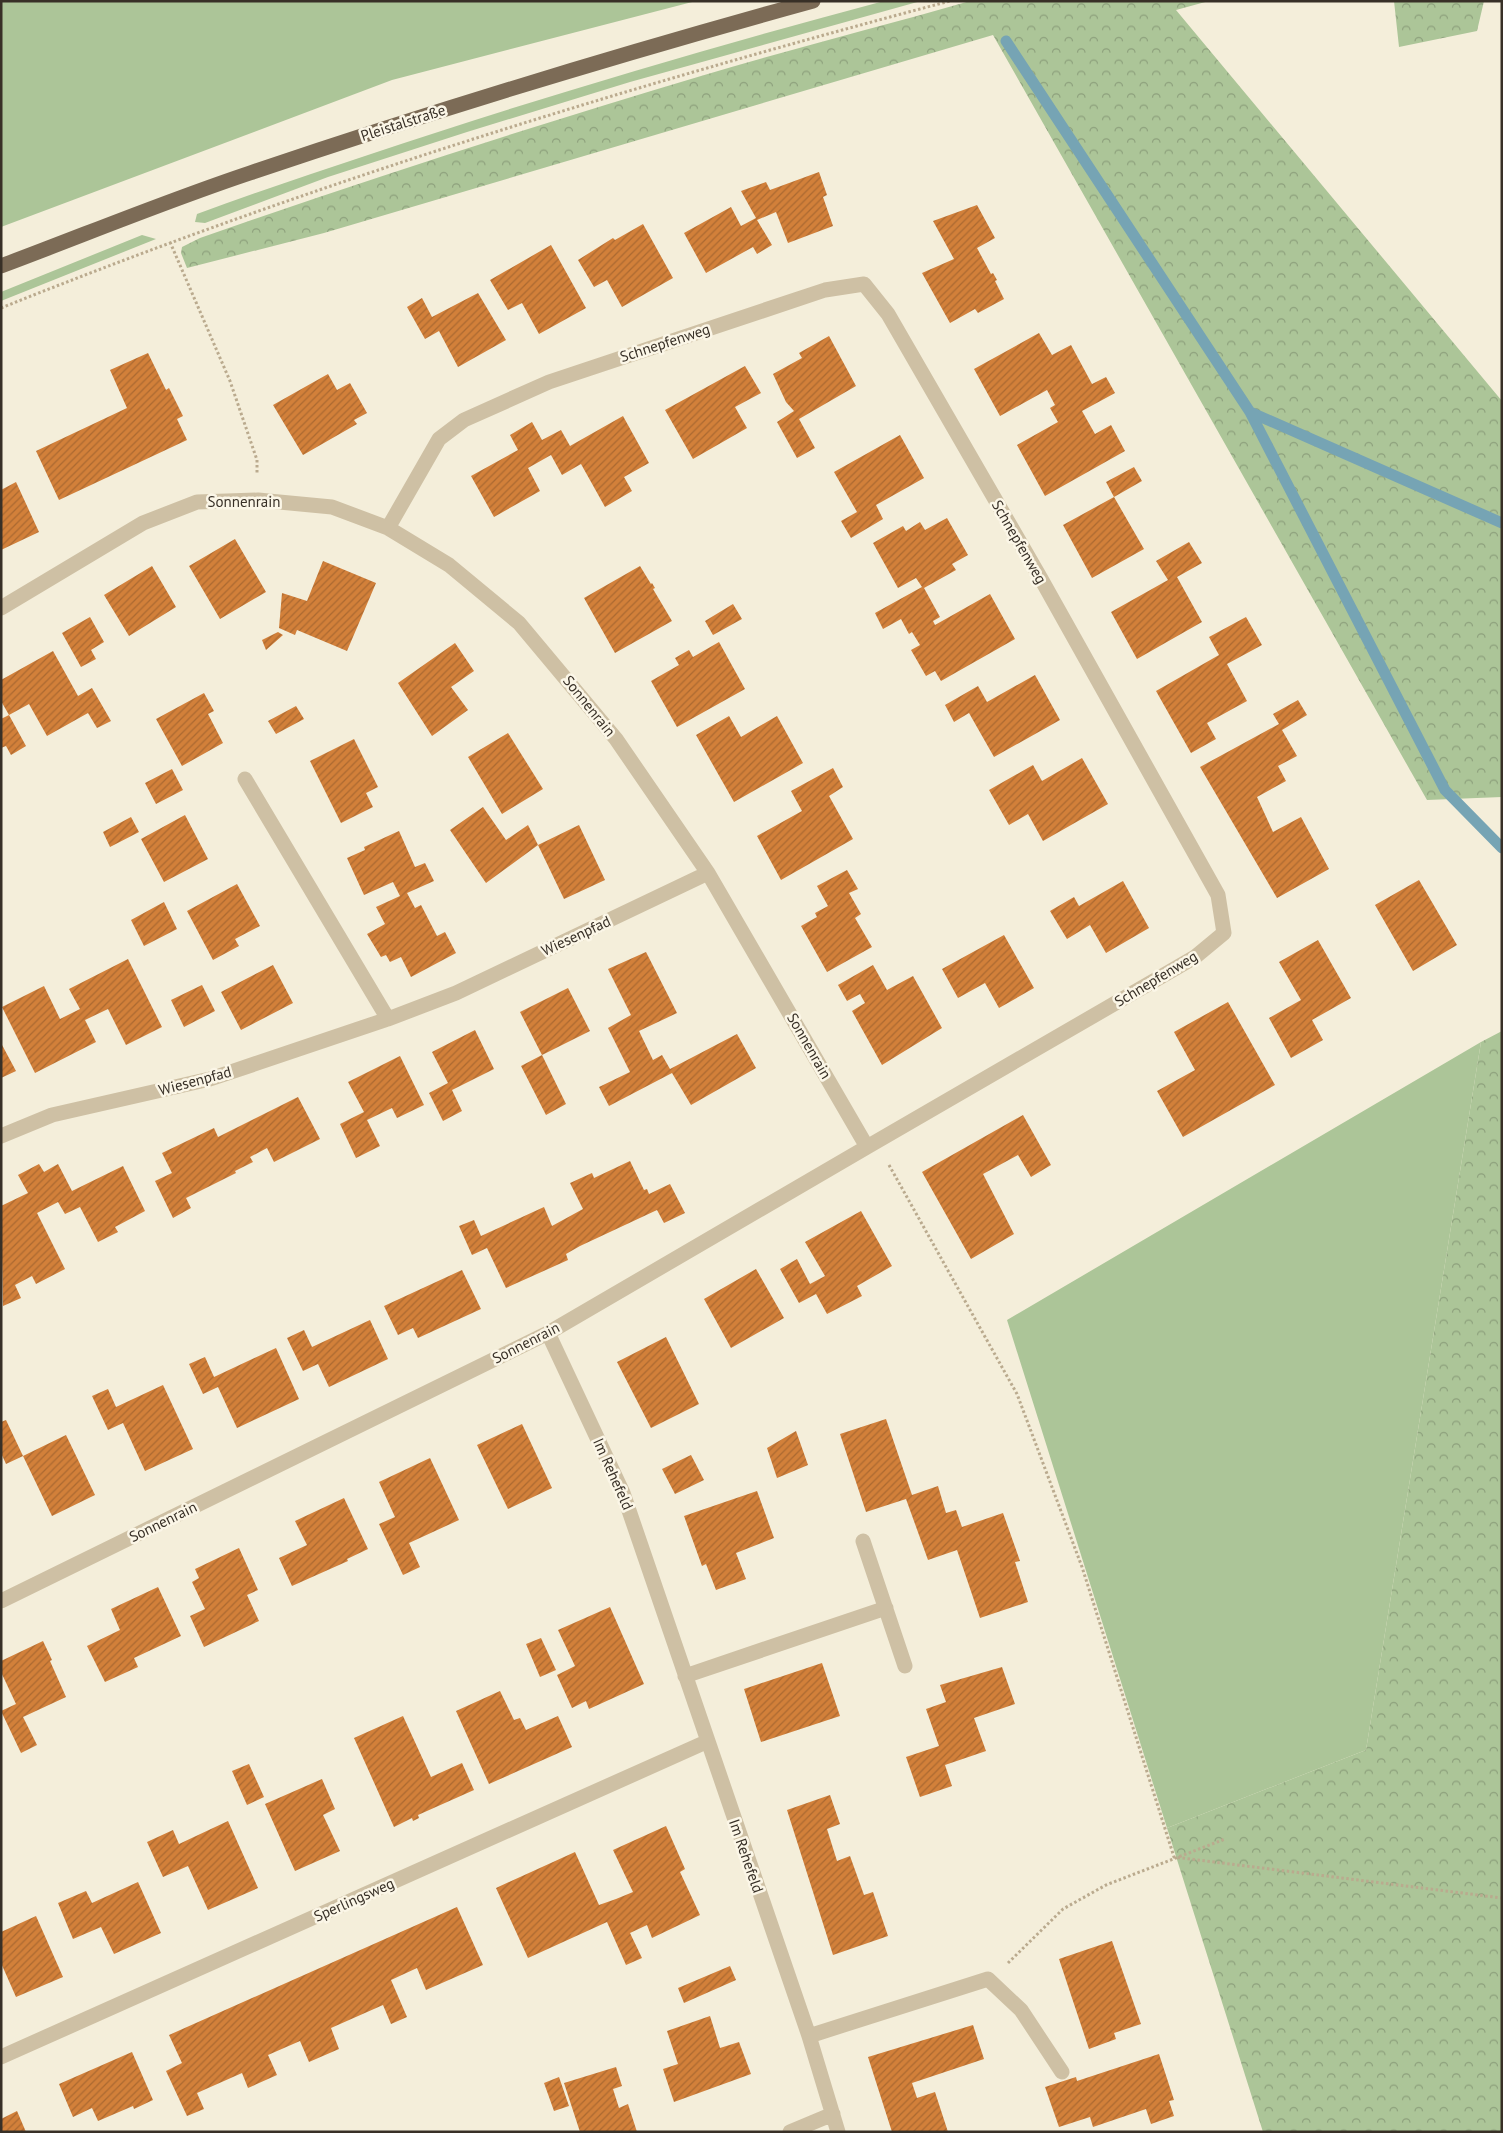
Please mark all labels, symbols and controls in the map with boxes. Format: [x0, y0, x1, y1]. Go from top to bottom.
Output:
street label: Pleistalstraße [358, 100, 448, 145]
street label: Schnepfenweg [617, 319, 712, 366]
street label: Sonnenrain [207, 492, 281, 511]
street label: Schnepfenweg [988, 497, 1051, 587]
street label: Sonnenrain [559, 671, 620, 740]
street label: Wiesenpfad [538, 911, 614, 960]
street label: Schnepfenweg [1111, 946, 1201, 1011]
street label: Sonnenrain [783, 1009, 836, 1082]
street label: Wiesenpfad [156, 1062, 233, 1099]
street label: Sonnenrain [489, 1318, 563, 1368]
street label: Im Rehefeld [589, 1435, 638, 1513]
street label: Sonnenrain [126, 1497, 200, 1546]
street label: Im Rehefeld [725, 1816, 768, 1895]
street label: Sperlingsweg [311, 1873, 397, 1926]

